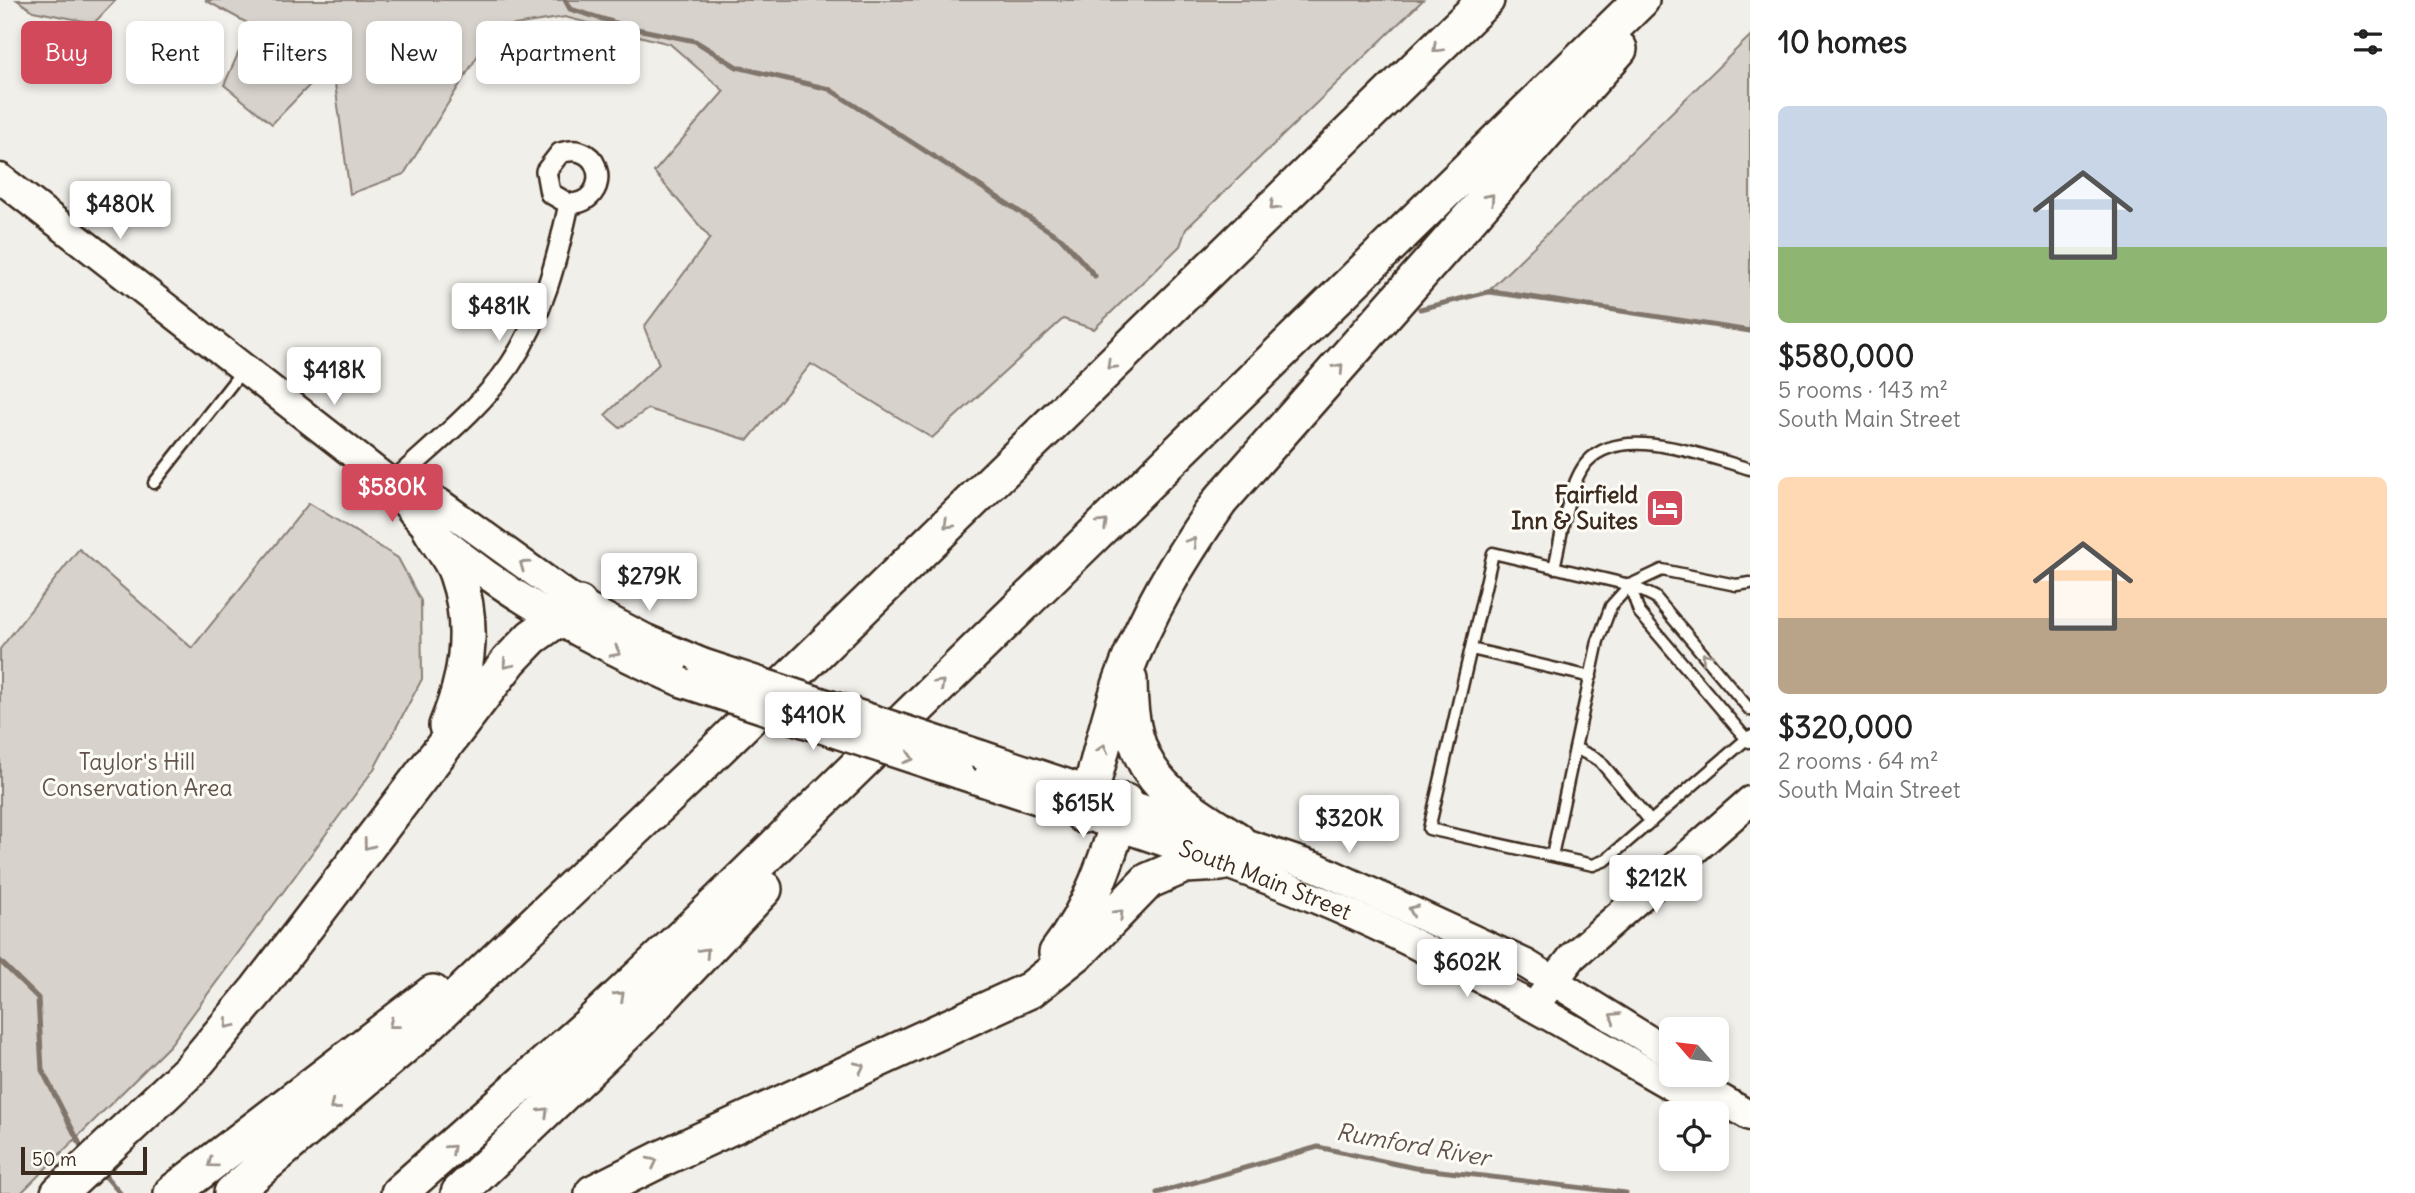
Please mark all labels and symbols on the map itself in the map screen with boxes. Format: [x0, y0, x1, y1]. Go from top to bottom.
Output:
one-way arrow [1432, 39, 1445, 52]
pin: $480K [71, 182, 169, 241]
one-way arrow [1482, 193, 1494, 206]
one-way arrow [1269, 198, 1282, 211]
pin: $481K [450, 284, 548, 343]
pin: $418K [285, 348, 383, 407]
one-way arrow [1107, 357, 1119, 369]
one-way arrow [1330, 363, 1343, 376]
pin: $580K [343, 464, 441, 524]
place label: Fairfield Inn & Suites [1511, 480, 1638, 535]
hotel icon: Fairfield Inn & Suites [1644, 487, 1686, 529]
one-way arrow [943, 515, 956, 528]
one-way arrow [1095, 520, 1108, 533]
one-way arrow [1183, 537, 1196, 549]
pin: $279K [600, 554, 698, 613]
one-way arrow [519, 561, 531, 573]
one-way arrow [609, 644, 621, 658]
one-way arrow [1702, 653, 1714, 666]
one-way arrow [503, 656, 515, 669]
one-way arrow [932, 679, 945, 692]
pin: $410K [764, 692, 862, 752]
one-way arrow [1094, 744, 1109, 756]
park label: Taylor's Hill Conservation Area [41, 747, 233, 802]
one-way arrow [902, 750, 915, 764]
pin: $615K [1034, 780, 1132, 840]
pin: $320K [1300, 796, 1398, 855]
street label: South Main Street [1175, 833, 1356, 926]
one-way arrow [364, 837, 377, 849]
pin: $212K [1607, 856, 1705, 915]
one-way arrow [1408, 904, 1420, 918]
one-way arrow [1110, 909, 1123, 922]
pin: $602K [1418, 940, 1516, 999]
one-way arrow [697, 947, 709, 960]
one-way arrow [611, 992, 624, 1005]
one-way arrow [1608, 1013, 1621, 1026]
one-way arrow [388, 1015, 400, 1028]
one-way arrow [225, 1016, 237, 1029]
north arrow [1659, 1017, 1729, 1087]
one-way arrow [853, 1061, 865, 1075]
one-way arrow [330, 1098, 343, 1110]
one-way arrow [536, 1108, 549, 1120]
water label: Rumford River [1334, 1116, 1495, 1173]
scale bar [21, 1144, 147, 1176]
one-way arrow [443, 1145, 456, 1157]
one-way arrow [208, 1154, 220, 1167]
one-way arrow [646, 1157, 659, 1171]

